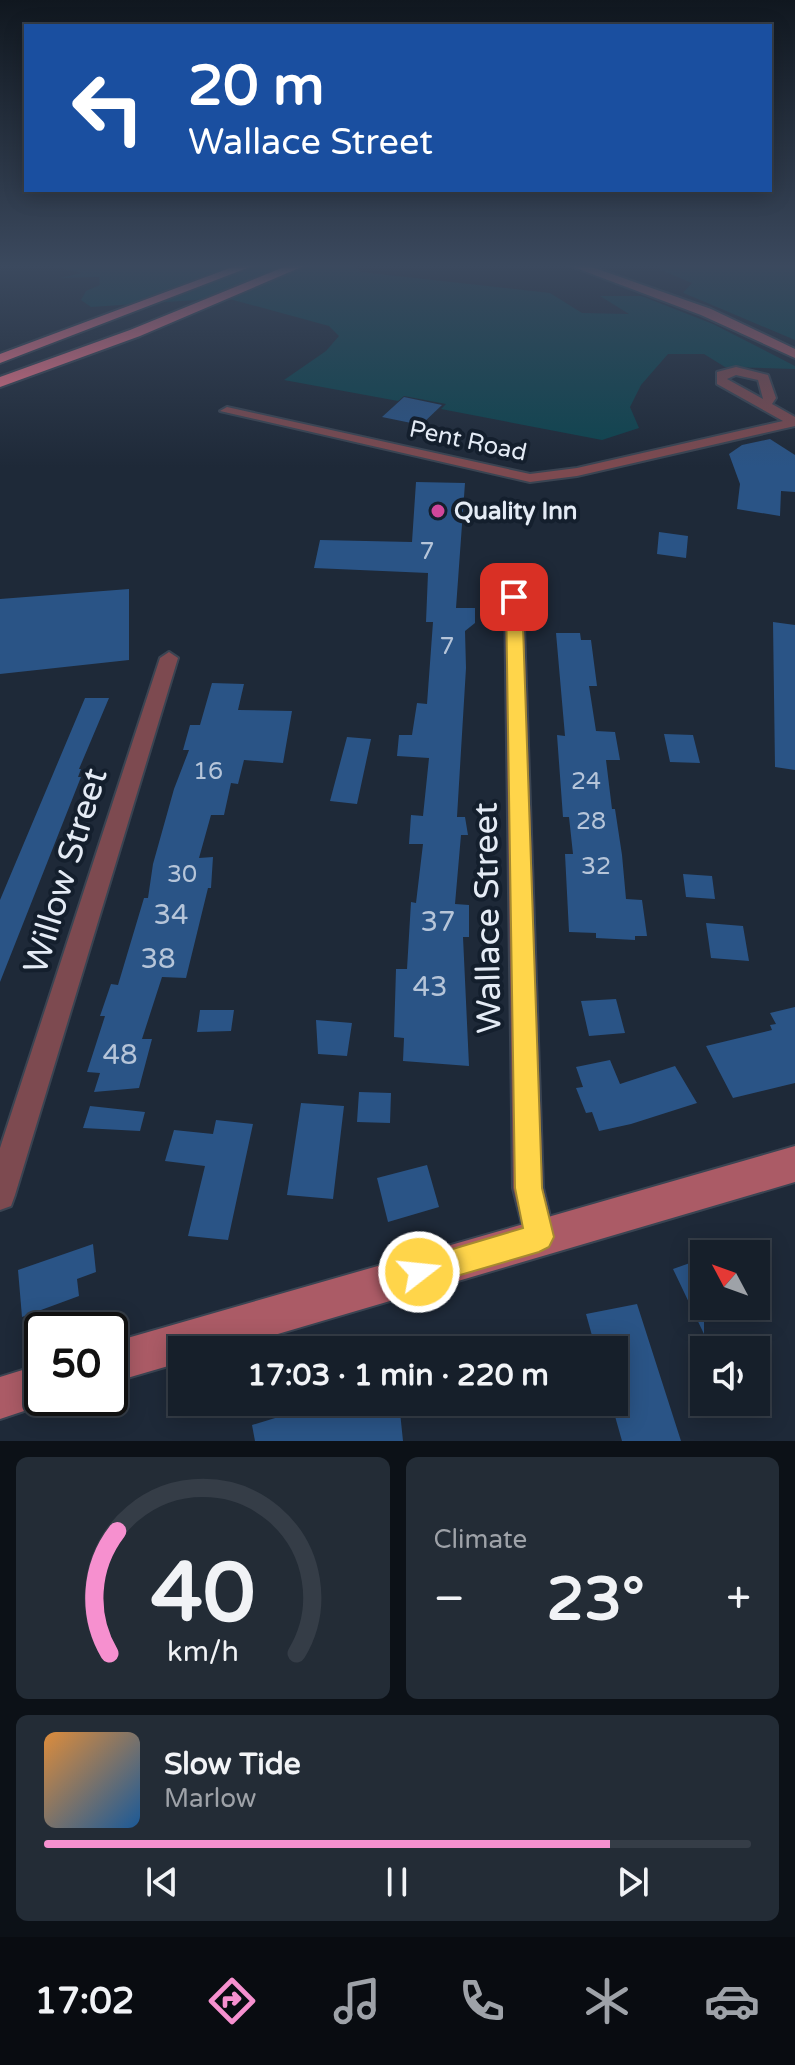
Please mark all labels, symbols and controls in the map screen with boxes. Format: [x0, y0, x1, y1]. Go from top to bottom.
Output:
text: 20 m [188, 53, 324, 120]
icon: left [56, 56, 160, 160]
text: Wallace Street [188, 121, 433, 164]
street label: Pent Road [407, 414, 529, 468]
place label: Quality Inn [454, 497, 577, 526]
marker: Quality Inn [429, 502, 447, 520]
house number: 7 [419, 537, 435, 566]
pin [480, 563, 548, 631]
icon: arrive [492, 575, 536, 619]
house number: 7 [439, 632, 455, 661]
house number: 16 [193, 757, 223, 786]
street label: Willow Street [15, 763, 117, 979]
house number: 24 [571, 767, 601, 796]
street label: Wallace Street [465, 802, 511, 1034]
house number: 28 [576, 807, 606, 836]
house number: 32 [581, 852, 611, 881]
house number: 30 [167, 860, 197, 889]
house number: 34 [153, 898, 189, 932]
house number: 37 [420, 905, 456, 939]
house number: 38 [140, 942, 176, 976]
house number: 43 [412, 970, 448, 1004]
house number: 48 [102, 1038, 138, 1072]
position arrow [377, 1230, 461, 1314]
north arrow [690, 1240, 770, 1320]
map controls [690, 1240, 770, 1416]
speed limit sign: 50 [24, 1312, 128, 1416]
button: sound [690, 1336, 770, 1416]
text: 17:03 · 1 min · 220 m [247, 1357, 549, 1394]
text: Climate [434, 1524, 527, 1555]
text: 40 [151, 1544, 255, 1644]
text: 23° [547, 1564, 645, 1636]
text: − [434, 1573, 465, 1626]
text: + [726, 1573, 751, 1626]
text: km/h [167, 1635, 239, 1669]
text: Slow Tide [164, 1746, 301, 1783]
text: Marlow [164, 1783, 256, 1814]
icon: previous [140, 1860, 184, 1904]
icon: pause [375, 1860, 419, 1904]
icon: next [611, 1860, 655, 1904]
icon: directions [204, 1973, 260, 2029]
icon: music [329, 1973, 385, 2029]
icon: phone [454, 1973, 510, 2029]
icon: climate [579, 1973, 635, 2029]
icon: car [704, 1973, 760, 2029]
text: 17:02 [35, 1980, 134, 2023]

